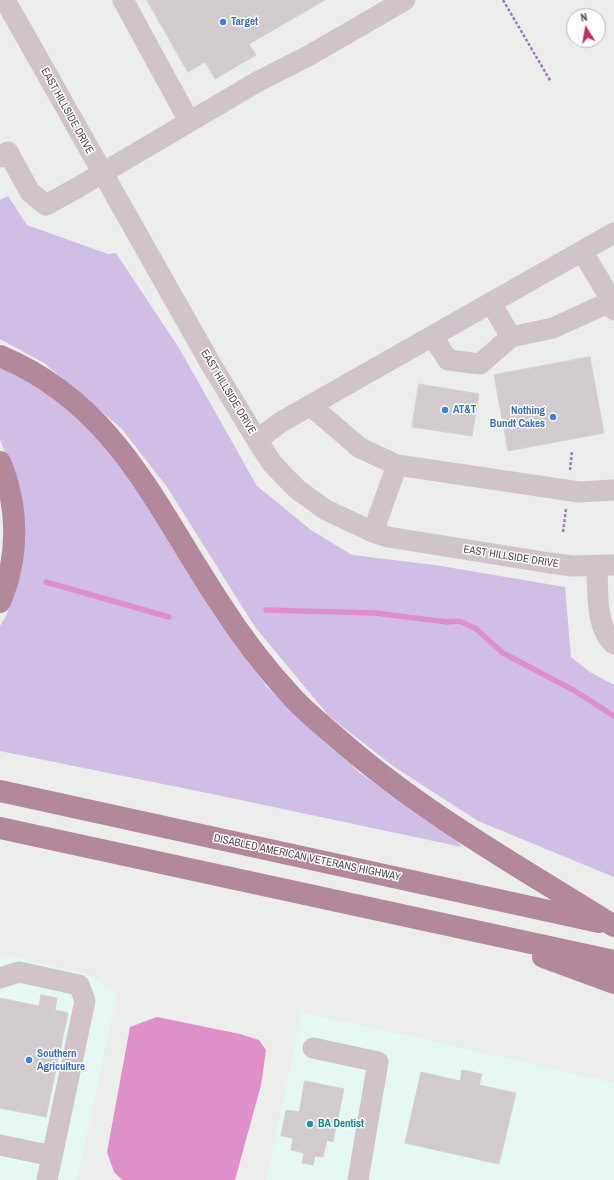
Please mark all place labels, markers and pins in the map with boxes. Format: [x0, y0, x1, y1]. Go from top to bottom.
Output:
place label: Target [231, 15, 258, 29]
marker: Target [218, 17, 228, 27]
place label: AT&T [453, 403, 476, 417]
place label: Nothing Bundt Cakes [490, 404, 545, 430]
marker: AT&T [440, 405, 450, 415]
marker: Nothing Bundt Cakes [548, 412, 558, 422]
place label: Southern Agriculture [37, 1047, 85, 1073]
marker: Southern Agriculture [24, 1055, 34, 1065]
place label: BA Dentist [318, 1117, 364, 1131]
marker: BA Dentist [305, 1119, 315, 1129]

